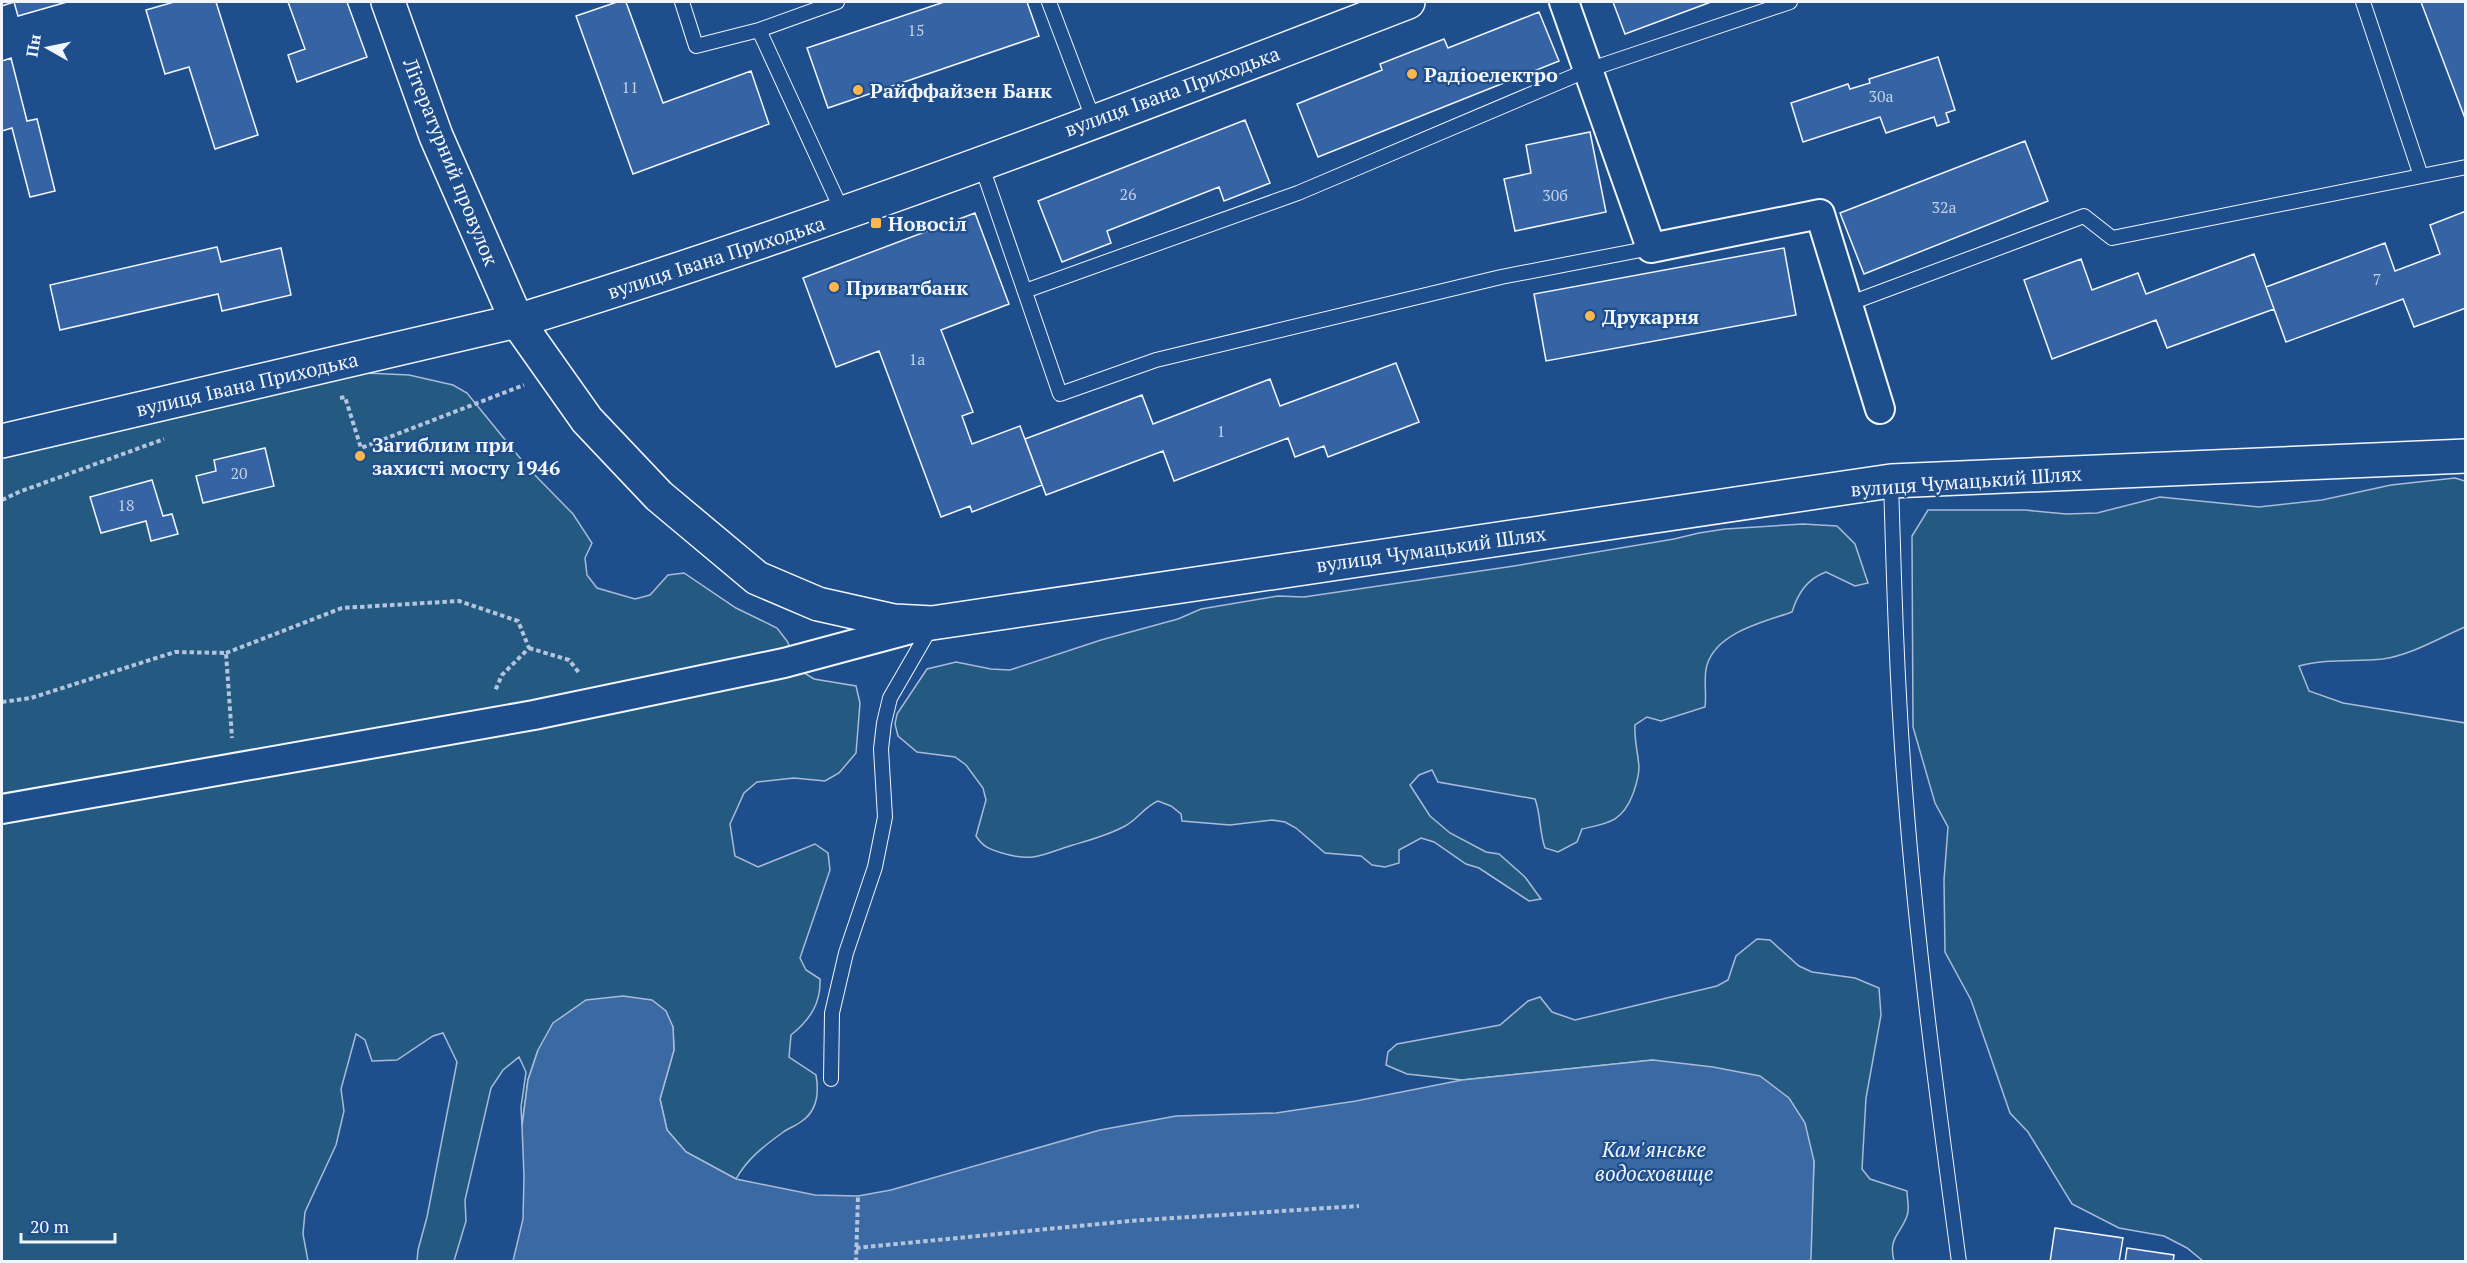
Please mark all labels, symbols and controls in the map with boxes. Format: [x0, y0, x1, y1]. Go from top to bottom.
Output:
north arrow [18, 18, 78, 78]
house number: 15 [907, 19, 925, 41]
text: Пн [21, 32, 46, 59]
street label: вулиця Івана Приходька [1061, 39, 1283, 143]
street label: Літературний провулок [397, 54, 505, 270]
place label: Радіоелектро [1424, 61, 1558, 88]
marker: Радіоелектро [1405, 67, 1419, 81]
house number: 11 [621, 76, 639, 98]
place label: Райффайзен Банк [870, 77, 1052, 104]
marker: Райффайзен Банк [851, 83, 865, 97]
house number: 30а [1868, 85, 1894, 107]
house number: 26 [1119, 183, 1137, 205]
house number: 30б [1542, 184, 1568, 206]
house number: 32а [1931, 196, 1957, 218]
street label: вулиця Івана Приходька [604, 209, 828, 305]
place label: Новосіл [888, 210, 967, 237]
marker: Новосіл [869, 216, 883, 230]
house number: 7 [2373, 268, 2381, 290]
place label: Приватбанк [846, 274, 968, 301]
marker: Приватбанк [827, 280, 841, 294]
place label: Друкарня [1602, 303, 1700, 330]
marker: Друкарня [1583, 309, 1597, 323]
street label: вулиця Івана Приходька [133, 345, 361, 423]
house number: 1а [909, 348, 925, 370]
house number: 1 [1217, 420, 1225, 442]
place label: Загиблим при захисті мосту 1946 [372, 431, 560, 481]
marker: Загиблим при захисті мосту 1946 [353, 449, 367, 463]
street label: вулиця Чумацький Шлях [1849, 459, 2083, 503]
house number: 20 [230, 462, 248, 484]
house number: 18 [117, 494, 135, 516]
street label: вулиця Чумацький Шлях [1314, 519, 1548, 578]
water label: Кам'янське водосховище [1595, 1135, 1714, 1187]
scale bar [21, 1206, 116, 1244]
text: 20 m [30, 1214, 70, 1238]

